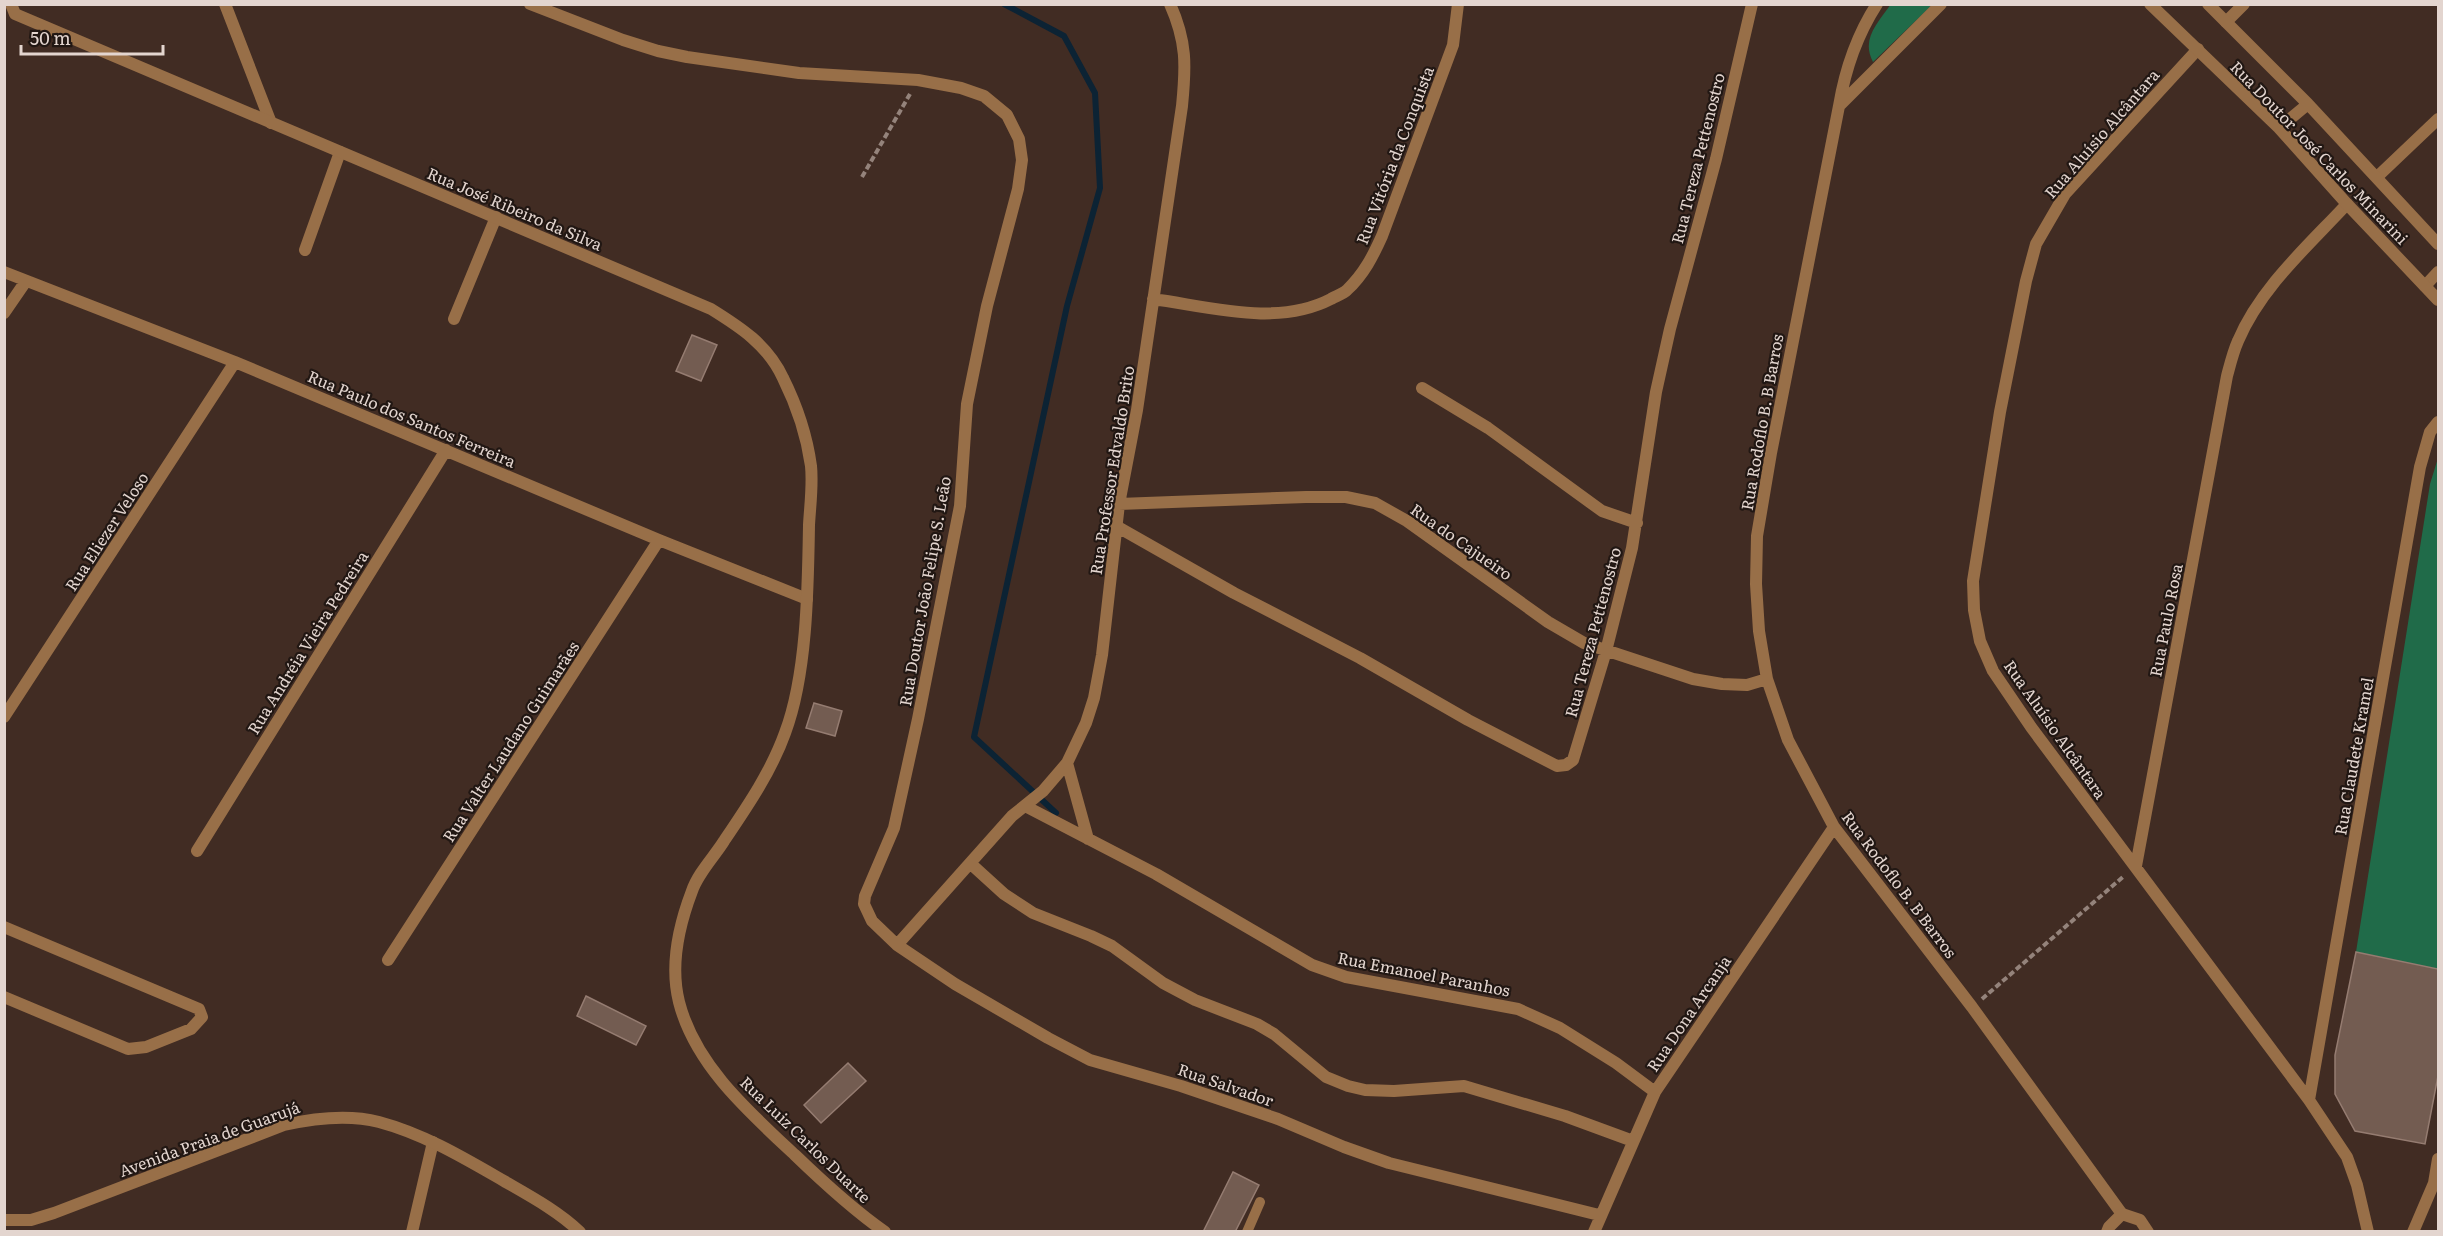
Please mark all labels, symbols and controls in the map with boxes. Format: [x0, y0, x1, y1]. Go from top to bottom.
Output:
scale bar [21, 18, 164, 56]
text: 50 m [30, 24, 71, 51]
street label: Rua Doutor José Carlos Minarini [2226, 55, 2414, 249]
street label: Rua Vitória da Conquista [1349, 62, 1439, 248]
street label: Rua Aluísio Alcântara [2038, 63, 2164, 203]
street label: Rua Tereza Pettenostro [1664, 70, 1730, 246]
street label: Rua José Ribeiro da Silva [424, 160, 607, 256]
street label: Rua Rodoflo B. B Barros [1734, 332, 1788, 512]
street label: Rua Paulo dos Santos Ferreira [304, 363, 520, 473]
street label: Rua Professor Edvaldo Brito [1083, 364, 1139, 576]
street label: Rua Eliezer Veloso [58, 467, 154, 595]
street label: Rua Doutor João Felipe S. Leão [892, 474, 956, 708]
street label: Rua do Cajueiro [1406, 497, 1518, 585]
street label: Rua Tereza Pettenostro [1558, 544, 1626, 720]
street label: Rua Andréia Vieira Pedreira [241, 545, 374, 738]
street label: Rua Paulo Rosa [2142, 561, 2188, 679]
street label: Rua Valter Laudano Guimarães [436, 636, 584, 846]
street label: Rua Aluísio Alcântara [1999, 655, 2113, 804]
street label: Rua Claudete Kramel [2327, 675, 2379, 837]
street label: Rua Rodoflo B. B Barros [1837, 805, 1963, 963]
street label: Rua Emanoel Paranhos [1336, 945, 1512, 1001]
street label: Rua Dona Arcanja [1640, 950, 1736, 1076]
street label: Rua Salvador [1175, 1056, 1278, 1112]
street label: Rua Luiz Carlos Duarte [735, 1070, 877, 1208]
street label: Avenida Praia de Guarujá [115, 1094, 303, 1182]

